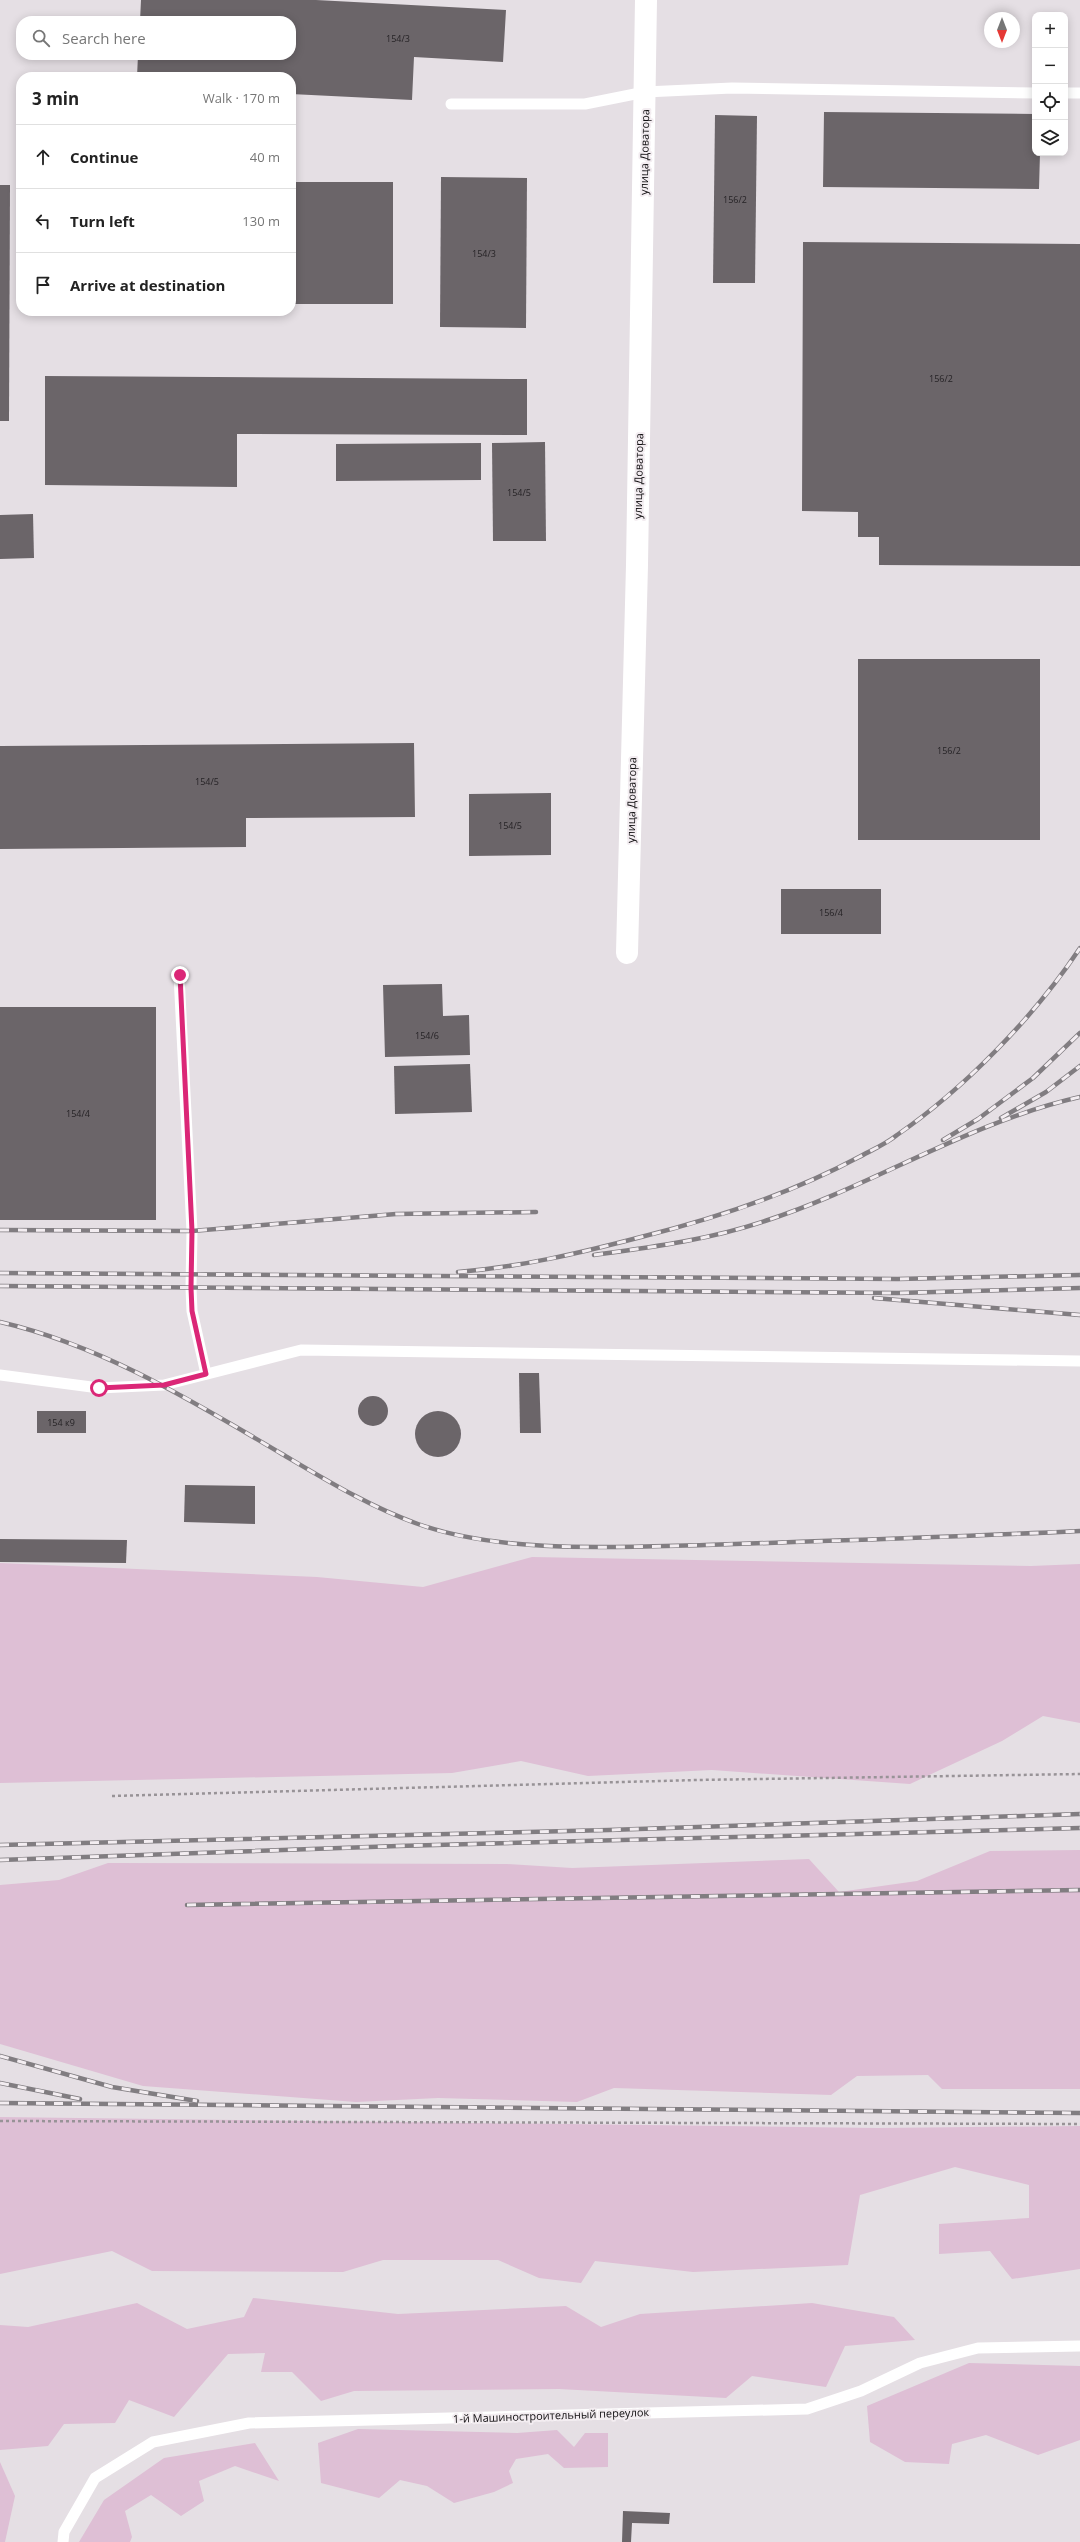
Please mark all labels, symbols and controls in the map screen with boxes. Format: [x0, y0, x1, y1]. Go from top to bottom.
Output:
north arrow [984, 12, 1020, 48]
map controls [1032, 12, 1068, 156]
button: + [1032, 12, 1068, 48]
search box [16, 16, 296, 60]
icon: search [30, 27, 52, 49]
text: Search here [62, 28, 146, 48]
house number: 154/3 [386, 32, 410, 45]
button: − [1032, 48, 1068, 84]
button: locate [1032, 84, 1068, 120]
text: 3 min [32, 87, 79, 110]
text: Walk · 170 m [203, 89, 280, 107]
street label: улица Доватора [636, 109, 652, 195]
button: layers [1032, 120, 1068, 156]
icon: ahead [32, 146, 54, 168]
text: Continue [70, 147, 138, 167]
text: 40 m [250, 148, 280, 166]
house number: 156/2 [723, 193, 747, 206]
icon: left [32, 210, 54, 232]
text: Turn left [70, 211, 135, 231]
text: 130 m [242, 212, 280, 230]
house number: 154/3 [472, 247, 496, 260]
icon: arrive [32, 274, 54, 296]
text: Arrive at destination [70, 275, 225, 295]
house number: 156/2 [929, 372, 953, 385]
street label: улица Доватора [630, 433, 646, 519]
house number: 154/5 [507, 486, 531, 499]
house number: 156/2 [937, 744, 961, 757]
street label: улица Доватора [623, 757, 639, 843]
house number: 154/5 [195, 775, 219, 788]
house number: 154/5 [498, 819, 522, 832]
house number: 156/4 [819, 906, 843, 919]
route end [171, 966, 189, 984]
house number: 154/6 [415, 1029, 439, 1042]
house number: 154/4 [66, 1107, 90, 1120]
route start [90, 1379, 108, 1397]
house number: 154 к9 [47, 1416, 75, 1429]
street label: 1-й Машиностроительный переулок [453, 2404, 650, 2426]

